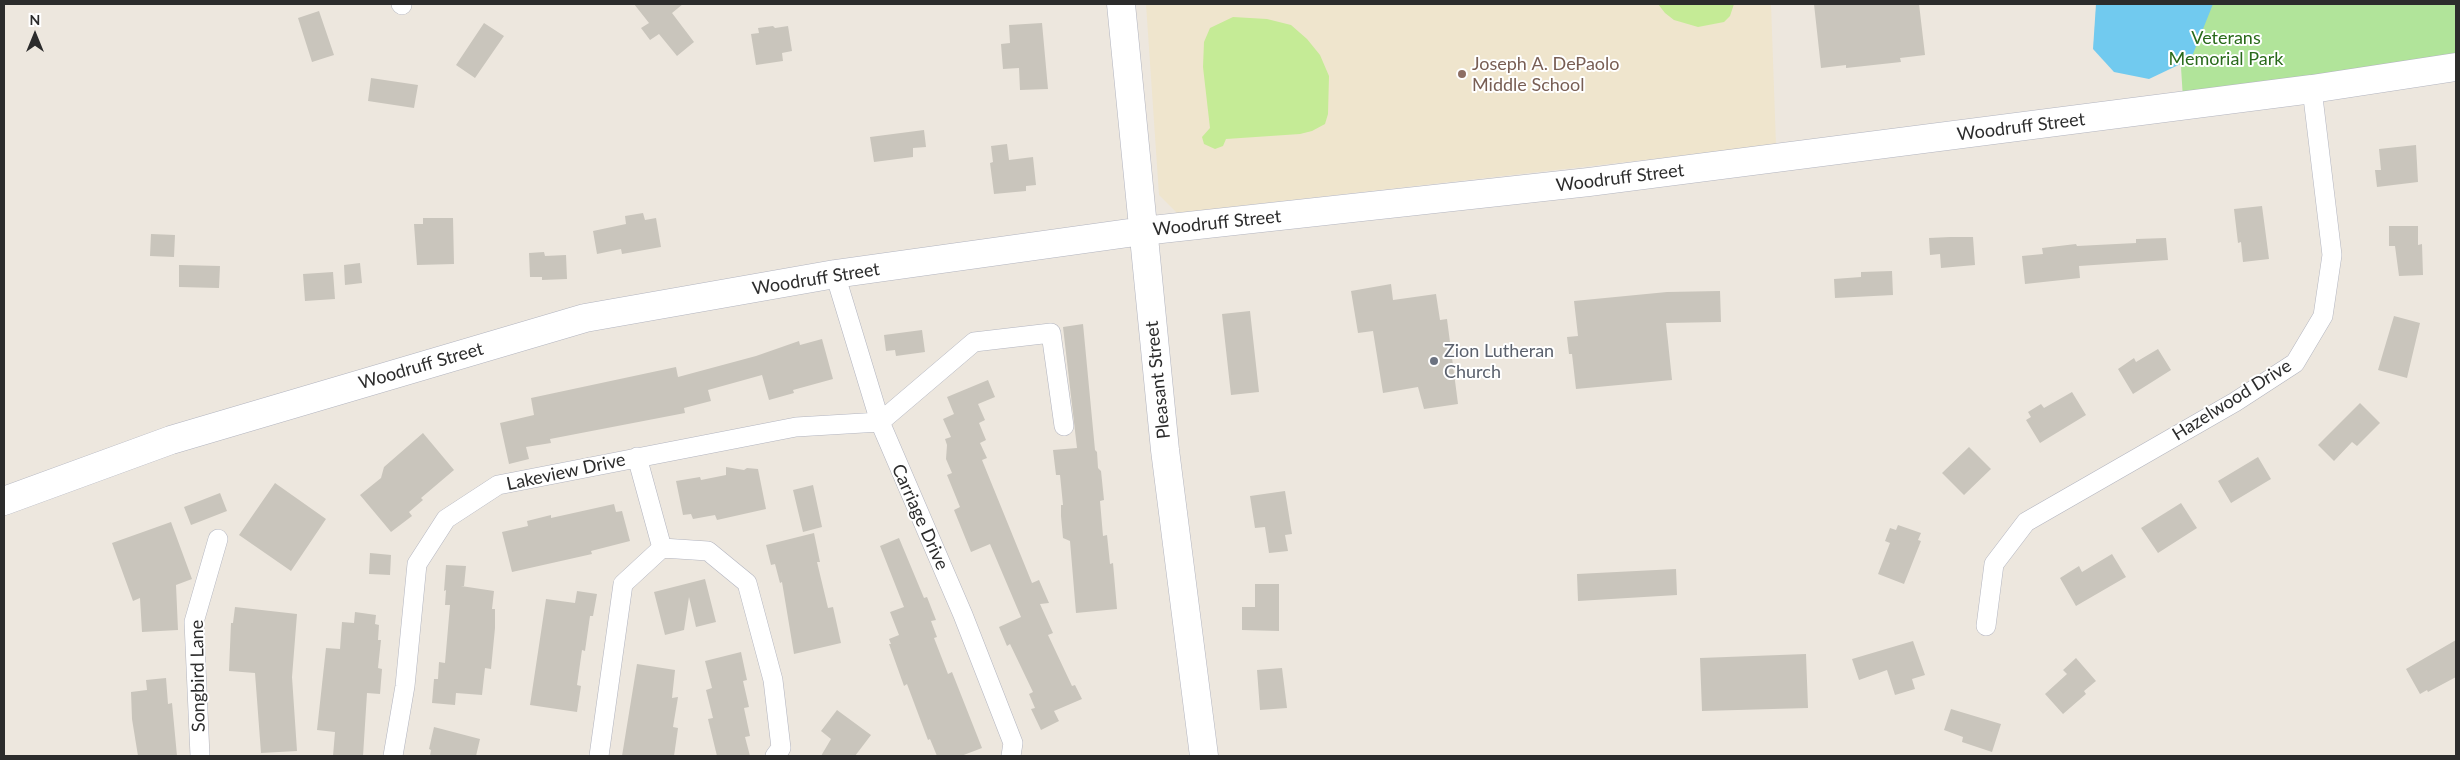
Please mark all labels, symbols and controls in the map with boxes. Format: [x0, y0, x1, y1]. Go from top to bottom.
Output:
north arrow [10, 10, 60, 60]
text: N [30, 11, 40, 28]
park label: Veterans Memorial Park [2169, 27, 2283, 70]
place label: Joseph A. DePaolo Middle School [1472, 53, 1620, 96]
marker: Joseph A. DePaolo Middle School [1456, 68, 1468, 80]
street label: Woodruff Street [1956, 108, 2086, 146]
street label: Woodruff Street [1555, 159, 1685, 197]
street label: Woodruff Street [1152, 206, 1282, 240]
street label: Woodruff Street [751, 258, 881, 300]
street label: Pleasant Street [1141, 320, 1175, 440]
street label: Woodruff Street [356, 338, 486, 394]
place label: Zion Lutheran Church [1444, 340, 1554, 382]
marker: Zion Lutheran Church [1428, 355, 1440, 367]
street label: Hazelwood Drive [2169, 355, 2295, 445]
street label: Lakeview Drive [505, 449, 627, 495]
street label: Carriage Drive [887, 461, 953, 573]
street label: Songbird Lane [186, 620, 210, 732]

